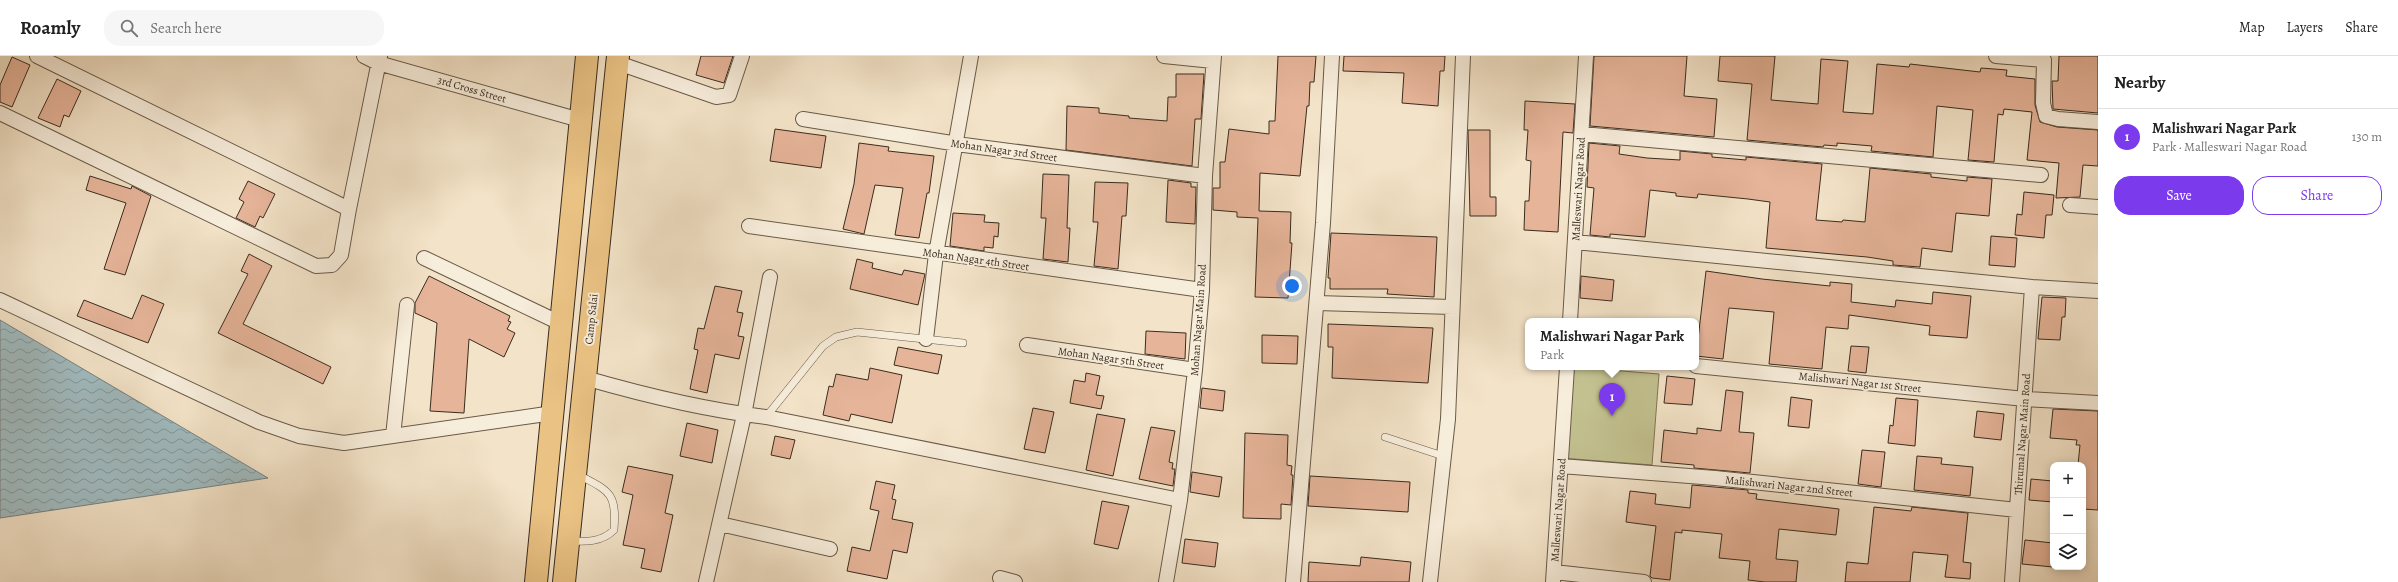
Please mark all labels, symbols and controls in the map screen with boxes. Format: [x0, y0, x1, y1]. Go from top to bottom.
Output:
search box [104, 10, 384, 46]
text: Roamly [20, 15, 80, 41]
icon: search [118, 17, 140, 39]
text: Search here [150, 18, 222, 38]
text: Map [2239, 18, 2265, 37]
text: Layers [2287, 18, 2323, 37]
text: Share [2345, 18, 2378, 37]
text: Nearby [2114, 71, 2165, 94]
street label: 3rd Cross Street [436, 72, 508, 107]
text: Malishwari Nagar Park [2152, 118, 2296, 138]
text: 1 [2125, 128, 2129, 145]
text: 130 m [2352, 128, 2382, 145]
street label: Mohan Nagar 3rd Street [950, 136, 1058, 165]
street label: Malleswari Nagar Road [1568, 137, 1589, 241]
text: Park · Malleswari Nagar Road [2152, 138, 2307, 155]
button: Save [2114, 176, 2244, 215]
button: Share [2252, 176, 2382, 215]
street label: Mohan Nagar 4th Street [922, 245, 1030, 274]
street label: Mohan Nagar Main Road [1187, 264, 1210, 376]
your location [1282, 276, 1302, 296]
street label: Camp Salai [581, 293, 602, 345]
popup [1525, 318, 1699, 370]
text: Malishwari Nagar Park [1540, 326, 1684, 346]
street label: Mohan Nagar 5th Street [1057, 344, 1165, 373]
text: Park [1540, 346, 1564, 363]
street label: Malishwari Nagar 1st Street [1798, 369, 1922, 396]
street label: Thirumal Nagar Main Road [2011, 373, 2034, 495]
pin: 1 [1599, 383, 1625, 416]
street label: Malleswari Nagar Road [1547, 458, 1570, 562]
map controls [2050, 462, 2086, 570]
button: + [2050, 462, 2086, 498]
street label: Malishwari Nagar 2nd Street [1724, 472, 1854, 501]
button: − [2050, 498, 2086, 534]
button: layers [2050, 534, 2086, 570]

